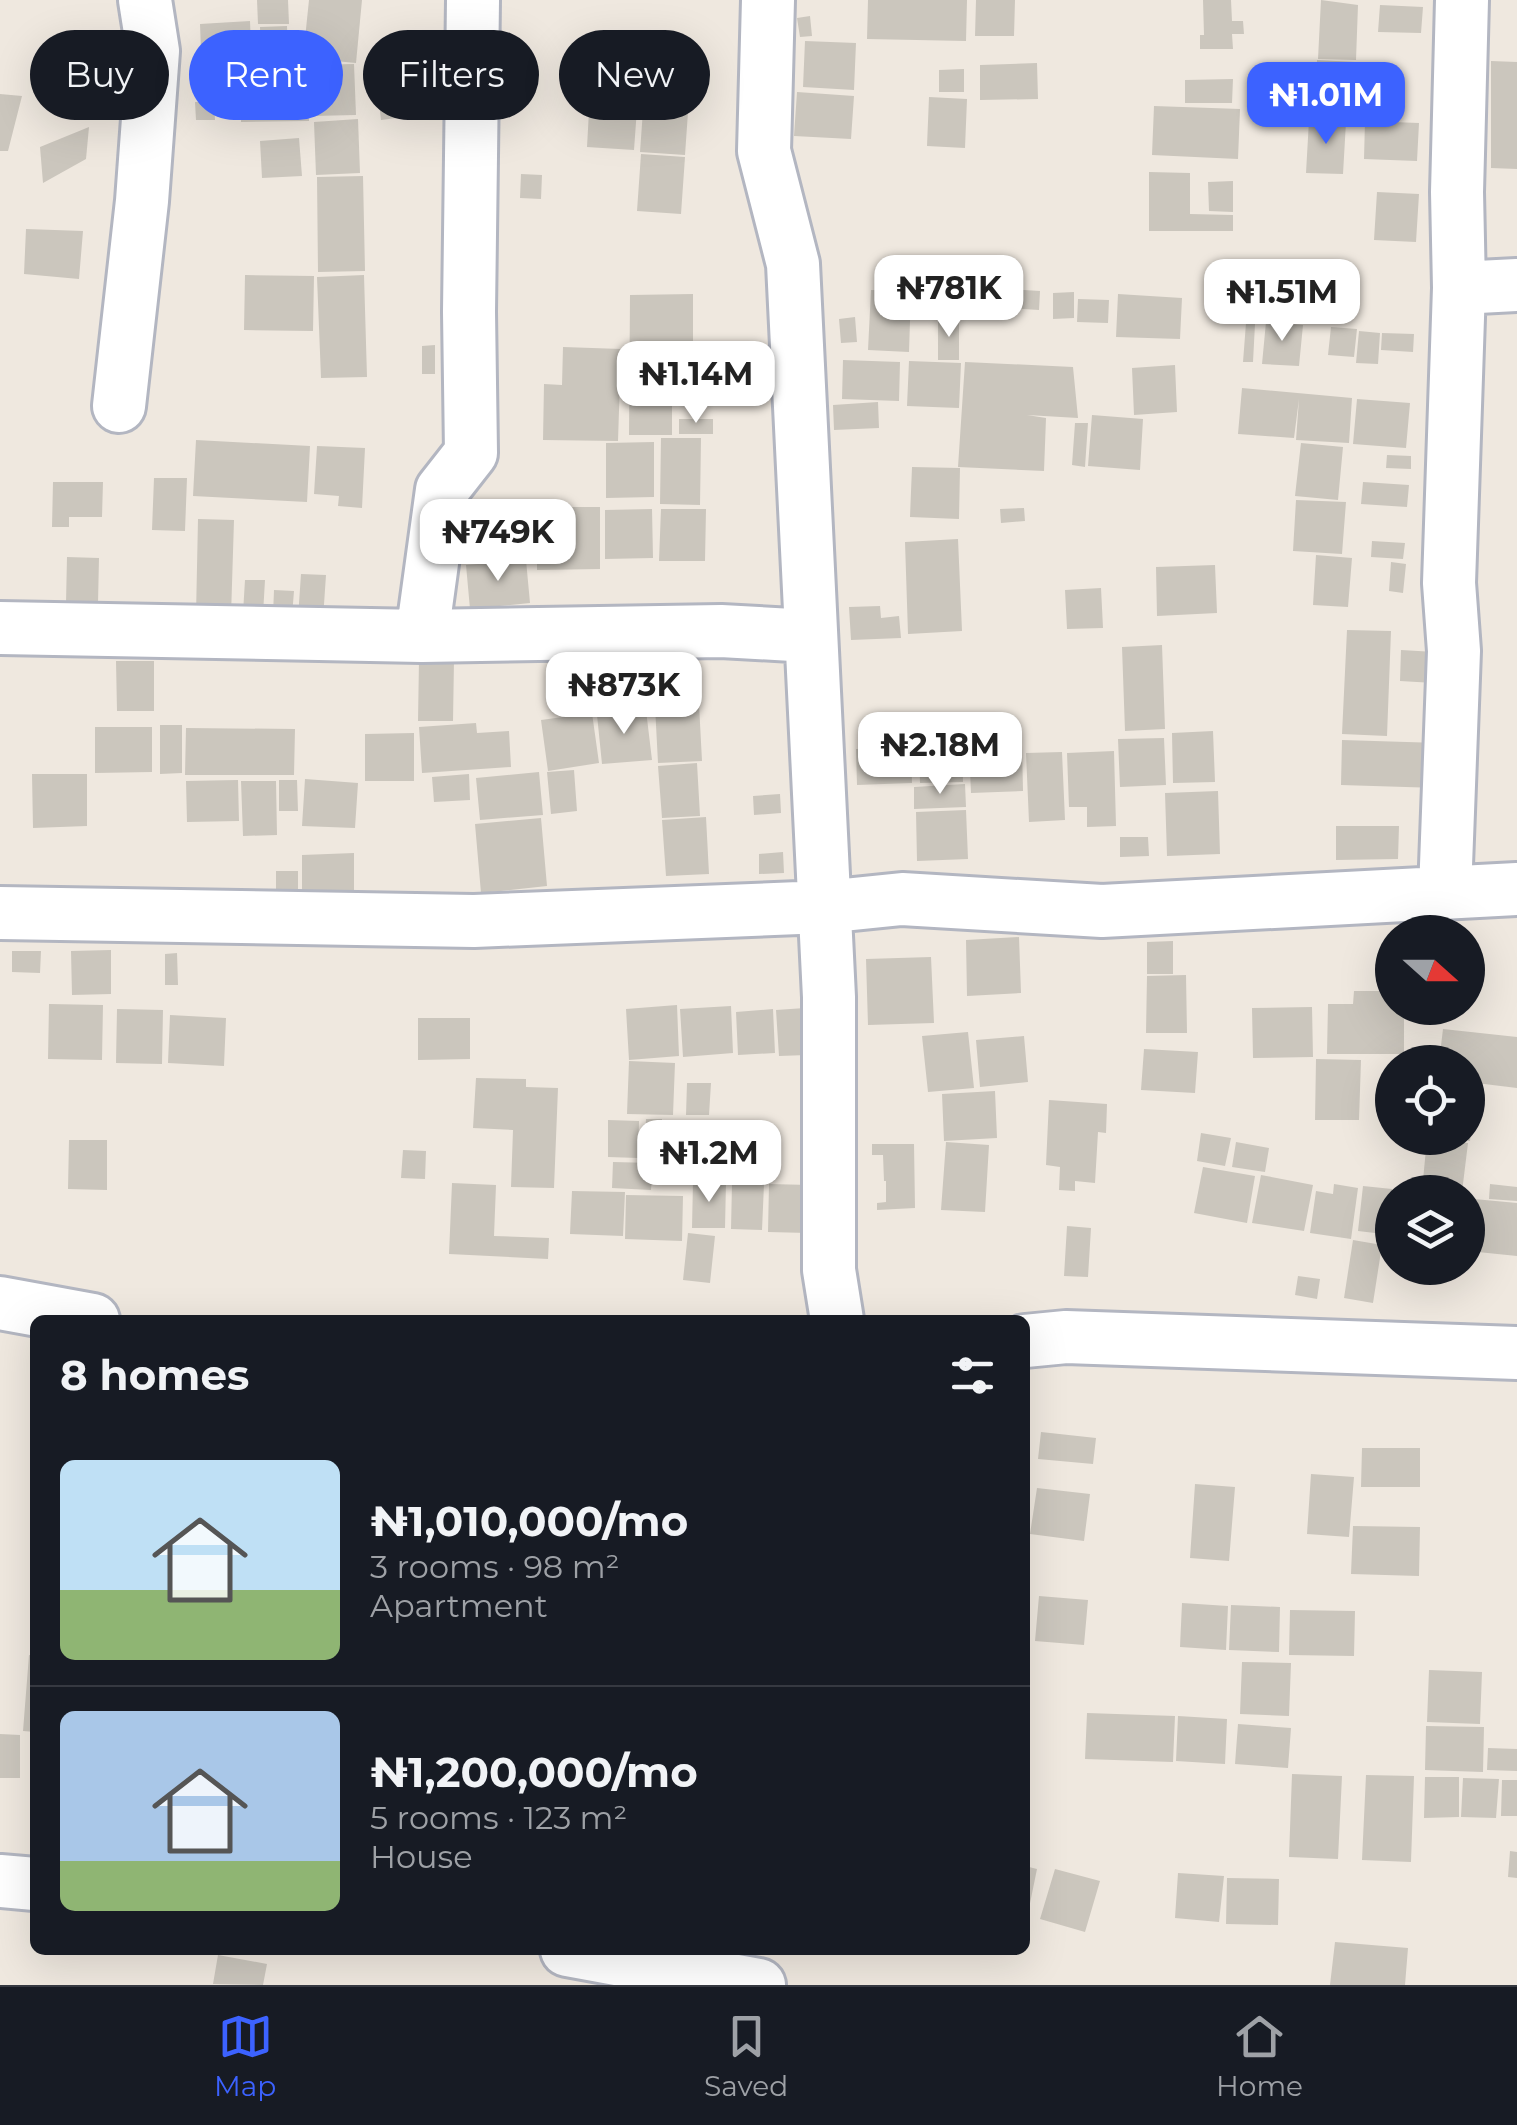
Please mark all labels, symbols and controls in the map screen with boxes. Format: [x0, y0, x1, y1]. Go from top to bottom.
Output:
chip: Buy [30, 30, 169, 120]
chip: Rent [189, 30, 343, 120]
chip: Filters [363, 30, 539, 120]
chip: New [559, 30, 710, 120]
pin: ₦1.01M [1245, 62, 1407, 147]
text: ₦1.01M [1269, 75, 1383, 114]
pin: ₦781K [879, 255, 1019, 340]
pin: ₦1.51M [1201, 259, 1363, 344]
text: ₦781K [896, 268, 1002, 307]
text: ₦1.51M [1226, 272, 1338, 311]
pin: ₦1.14M [615, 341, 777, 426]
text: ₦1.14M [639, 354, 753, 393]
pin: ₦749K [428, 499, 568, 584]
text: ₦749K [442, 512, 554, 551]
pin: ₦873K [554, 652, 694, 737]
text: ₦873K [568, 665, 680, 704]
pin: ₦2.18M [859, 712, 1021, 797]
text: ₦2.18M [880, 725, 1000, 764]
north arrow [1375, 915, 1485, 1025]
map controls [1375, 915, 1485, 1285]
button: locate [1375, 1045, 1485, 1155]
pin: ₦1.2M [639, 1120, 779, 1205]
text: ₦1.2M [659, 1133, 759, 1172]
button: layers [1375, 1175, 1485, 1285]
icon: filters [945, 1348, 1000, 1403]
text: 8 homes [60, 1349, 249, 1401]
text: ₦1,010,000/mo [370, 1495, 688, 1547]
icon: home [140, 1500, 260, 1620]
text: 3 rooms · 98 m² [370, 1547, 619, 1586]
text: Apartment [370, 1586, 548, 1625]
text: ₦1,200,000/mo [370, 1746, 698, 1798]
icon: home [140, 1751, 260, 1871]
text: 5 rooms · 123 m² [370, 1798, 627, 1837]
text: House [370, 1837, 473, 1876]
tab: Map [214, 2009, 276, 2103]
tab: Saved [704, 2009, 788, 2103]
tab: Home [1216, 2009, 1303, 2103]

